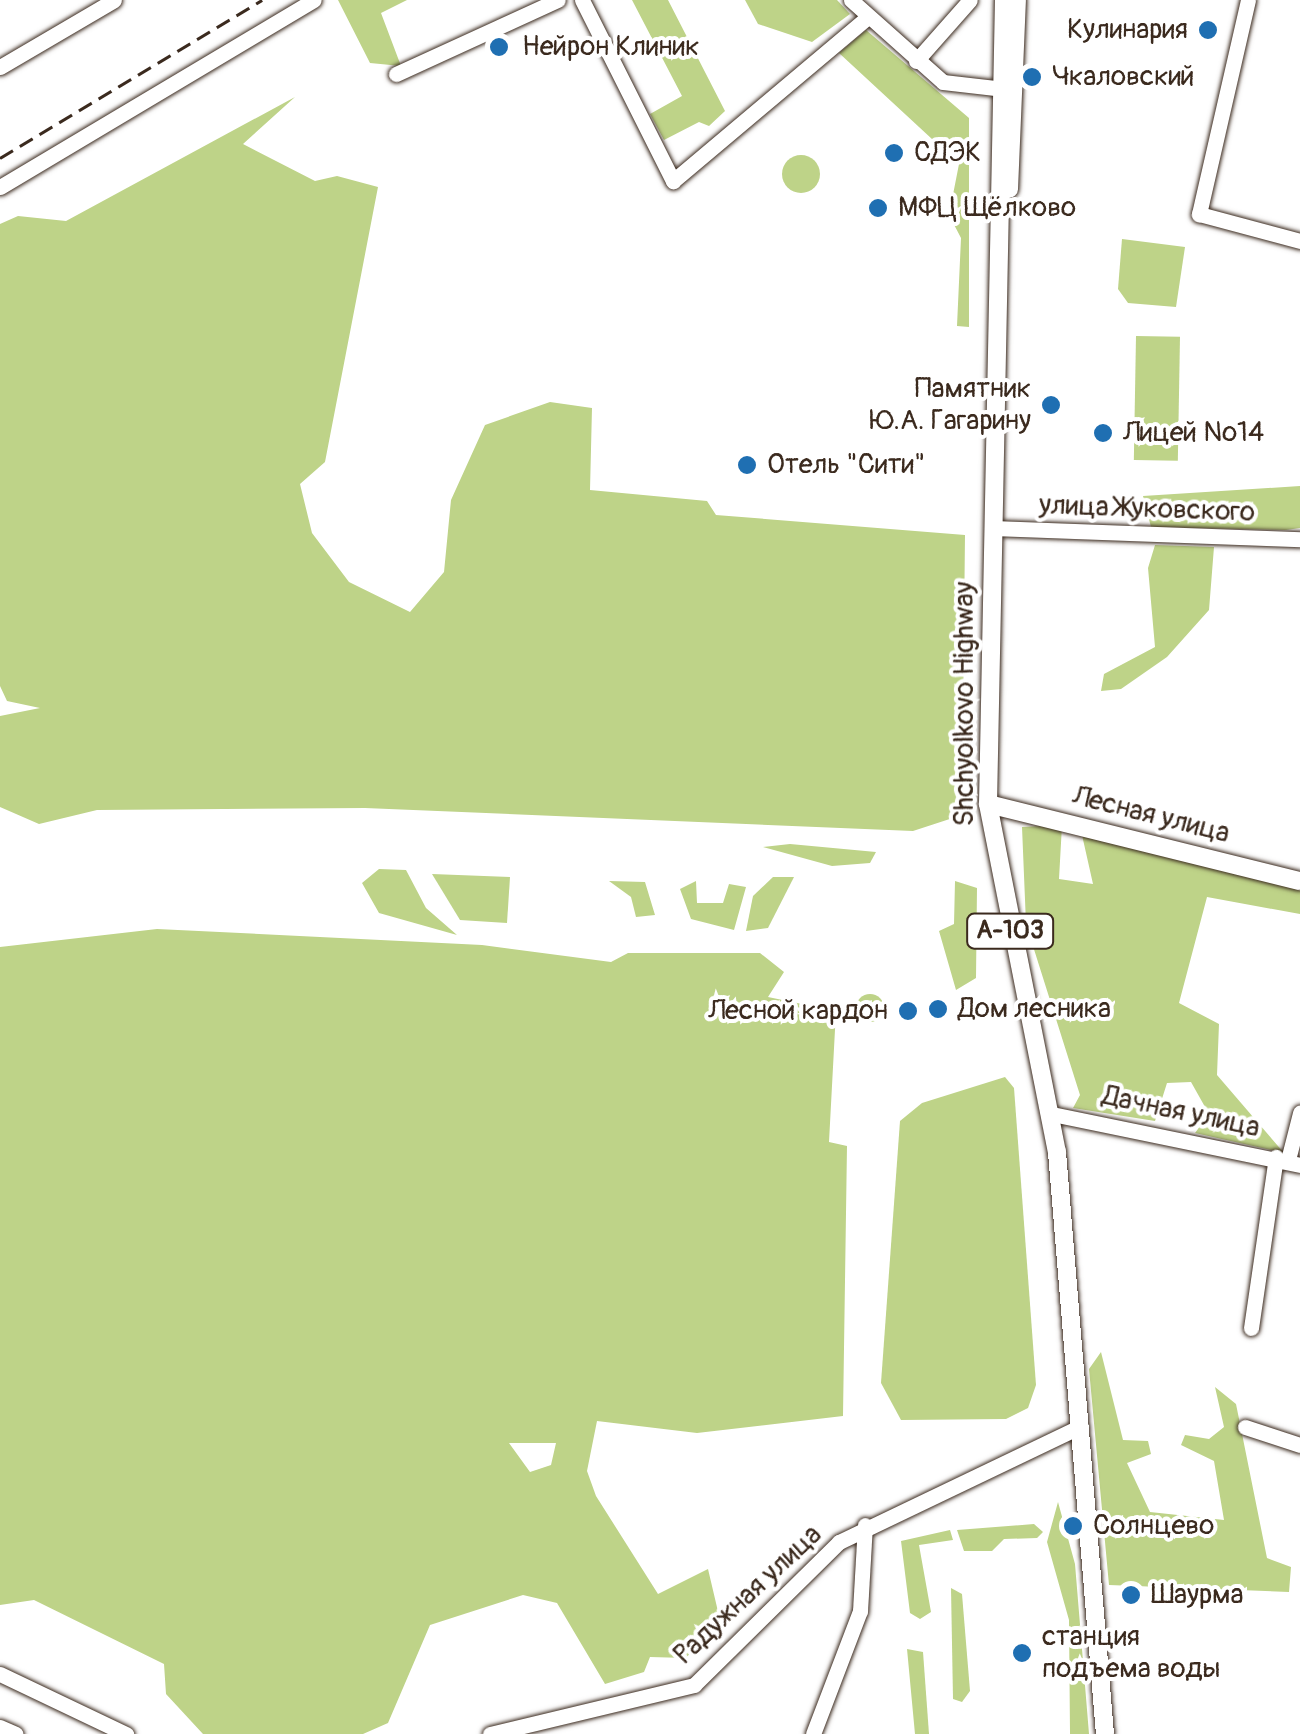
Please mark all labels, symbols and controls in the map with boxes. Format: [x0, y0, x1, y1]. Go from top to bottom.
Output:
place label: Кулинария [1067, 13, 1188, 47]
marker: Кулинария [1197, 19, 1219, 41]
place label: Нейрон Клиник [522, 30, 699, 64]
marker: Нейрон Клиник [486, 34, 512, 60]
place label: Чкаловский [1052, 60, 1194, 94]
marker: Чкаловский [1021, 66, 1043, 88]
place label: СДЭК [914, 136, 981, 170]
marker: СДЭК [883, 142, 905, 164]
place label: МФЦ Щёлково [898, 191, 1076, 225]
marker: МФЦ Щёлково [867, 197, 889, 219]
place label: Памятник Ю.А. Гагарину [870, 372, 1031, 438]
marker: Памятник Ю.А. Гагарину [1040, 394, 1062, 416]
place label: Лицей №14 [1123, 416, 1264, 450]
marker: Лицей №14 [1092, 422, 1114, 444]
place label: Отель "Сити" [767, 448, 925, 482]
marker: Отель "Сити" [736, 454, 758, 476]
street label: улица Жуковского [1038, 488, 1256, 530]
street label: Shchyolkovo Highway [948, 582, 982, 826]
street label: Лесная улица [1069, 779, 1233, 851]
road number: А-103 [965, 911, 1055, 951]
place label: Дом лесника [958, 992, 1111, 1026]
place label: Лесной кардон [708, 994, 888, 1028]
marker: Дом лесника [927, 998, 949, 1020]
marker: Лесной кардон [897, 1000, 919, 1022]
street label: Дачная улица [1099, 1079, 1263, 1145]
place label: Солнцево [1093, 1509, 1214, 1543]
marker: Солнцево [1062, 1515, 1084, 1537]
street label: Радужная улица [667, 1518, 829, 1672]
place label: Шаурма [1151, 1578, 1244, 1612]
marker: Шаурма [1120, 1584, 1142, 1606]
place label: станция подъема воды [1042, 1620, 1220, 1686]
marker: станция подъема воды [1011, 1642, 1033, 1664]

